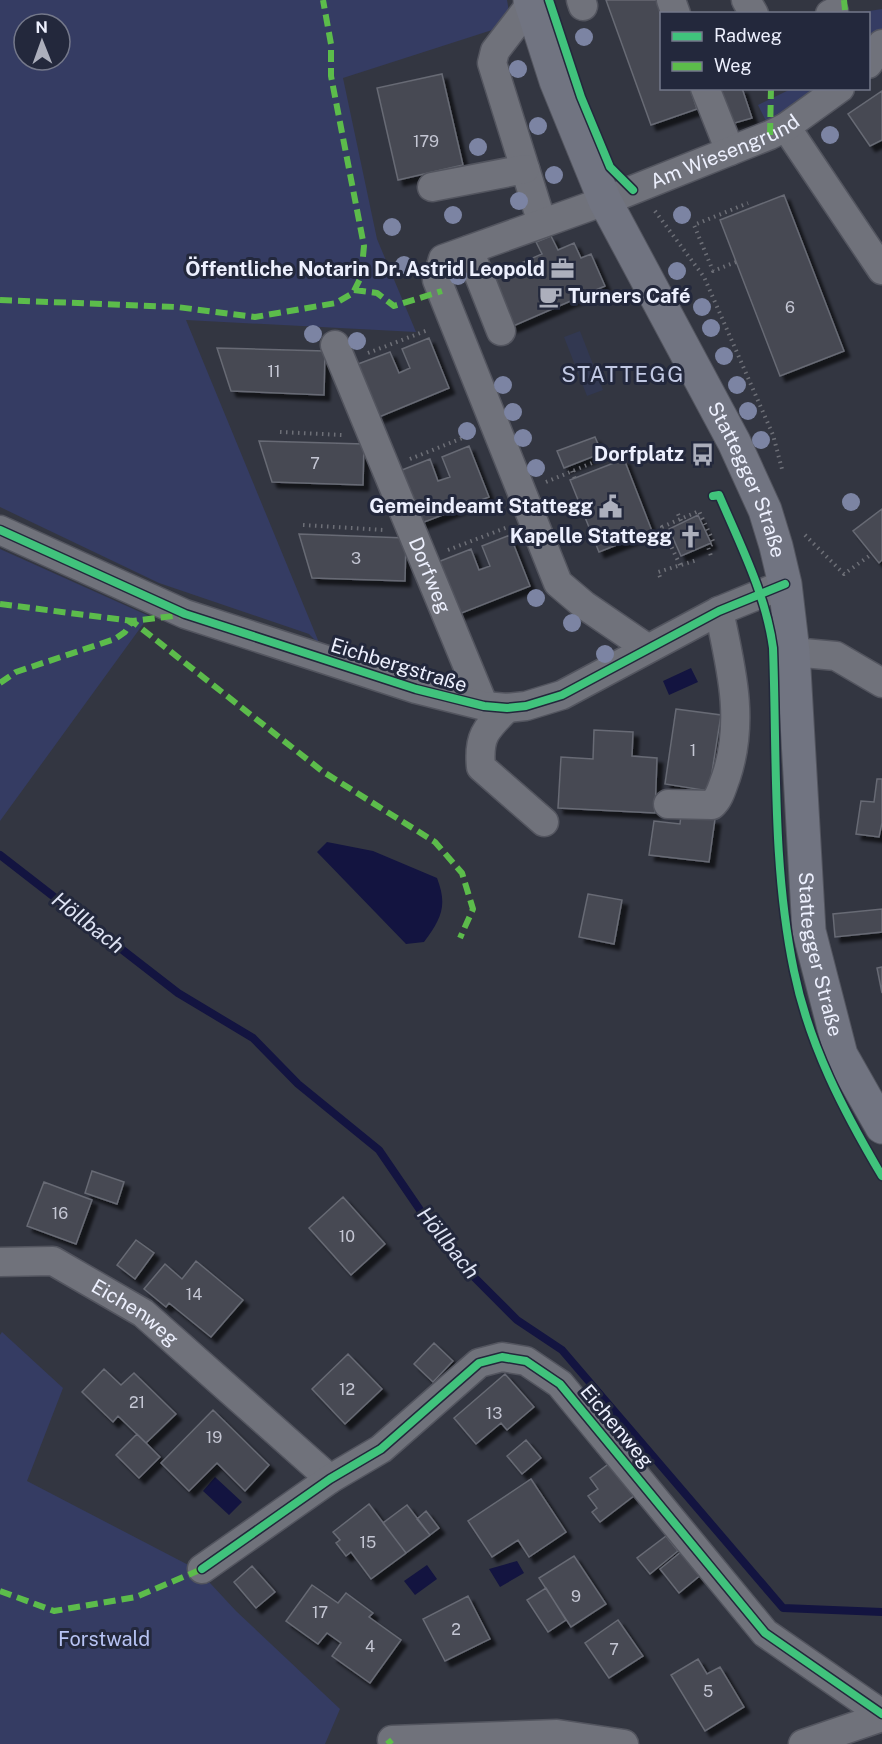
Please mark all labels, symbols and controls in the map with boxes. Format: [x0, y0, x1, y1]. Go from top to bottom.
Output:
north arrow [12, 12, 72, 72]
legend [660, 12, 870, 90]
text: N [35, 18, 48, 37]
text: Radweg [714, 25, 782, 46]
text: Weg [714, 55, 752, 76]
street label: Am Wiesengrund [647, 109, 804, 194]
house number: 179 [413, 132, 439, 151]
place label: Öffentliche Notarin Dr. Astrid Leopold [185, 256, 545, 281]
office icon: Öffentliche Notarin Dr. Astrid Leopold [550, 256, 576, 282]
cafe icon: Turners Café [537, 283, 563, 309]
place label: Turners Café [568, 284, 690, 308]
house number: 6 [785, 298, 795, 317]
district label: STATTEGG [561, 361, 685, 387]
house number: 11 [267, 362, 281, 381]
street label: Stattegger Straße [703, 398, 790, 560]
bus stop icon: Dorfplatz [689, 441, 715, 467]
place label: Dorfplatz [594, 442, 684, 466]
house number: 7 [310, 454, 320, 473]
public building icon: Gemeindeamt Stattegg [598, 493, 624, 519]
place label: Gemeindeamt Stattegg [369, 494, 593, 518]
church icon: Kapelle Stattegg [677, 523, 703, 549]
place label: Kapelle Stattegg [510, 524, 672, 548]
street label: Dorfweg [404, 533, 456, 617]
house number: 3 [351, 549, 361, 568]
street label: Eichbergstraße [328, 633, 470, 697]
house number: 1 [690, 741, 696, 760]
street label: Stattegger Straße [794, 871, 848, 1039]
water label: Höllbach [47, 887, 129, 959]
water label: Höllbach [412, 1202, 485, 1283]
house number: 16 [52, 1204, 68, 1223]
house number: 10 [339, 1227, 355, 1246]
street label: Eichenweg [87, 1274, 184, 1351]
house number: 14 [186, 1285, 202, 1304]
house number: 12 [339, 1380, 355, 1399]
street label: Eichenweg [575, 1380, 659, 1472]
house number: 21 [129, 1393, 145, 1412]
house number: 13 [486, 1404, 502, 1423]
house number: 19 [206, 1428, 222, 1447]
house number: 15 [360, 1533, 376, 1552]
house number: 9 [571, 1587, 581, 1606]
house number: 17 [312, 1603, 328, 1622]
house number: 2 [451, 1620, 461, 1639]
park label: Forstwald [58, 1627, 150, 1651]
house number: 4 [365, 1637, 375, 1656]
house number: 7 [609, 1640, 619, 1659]
house number: 5 [703, 1682, 713, 1701]

